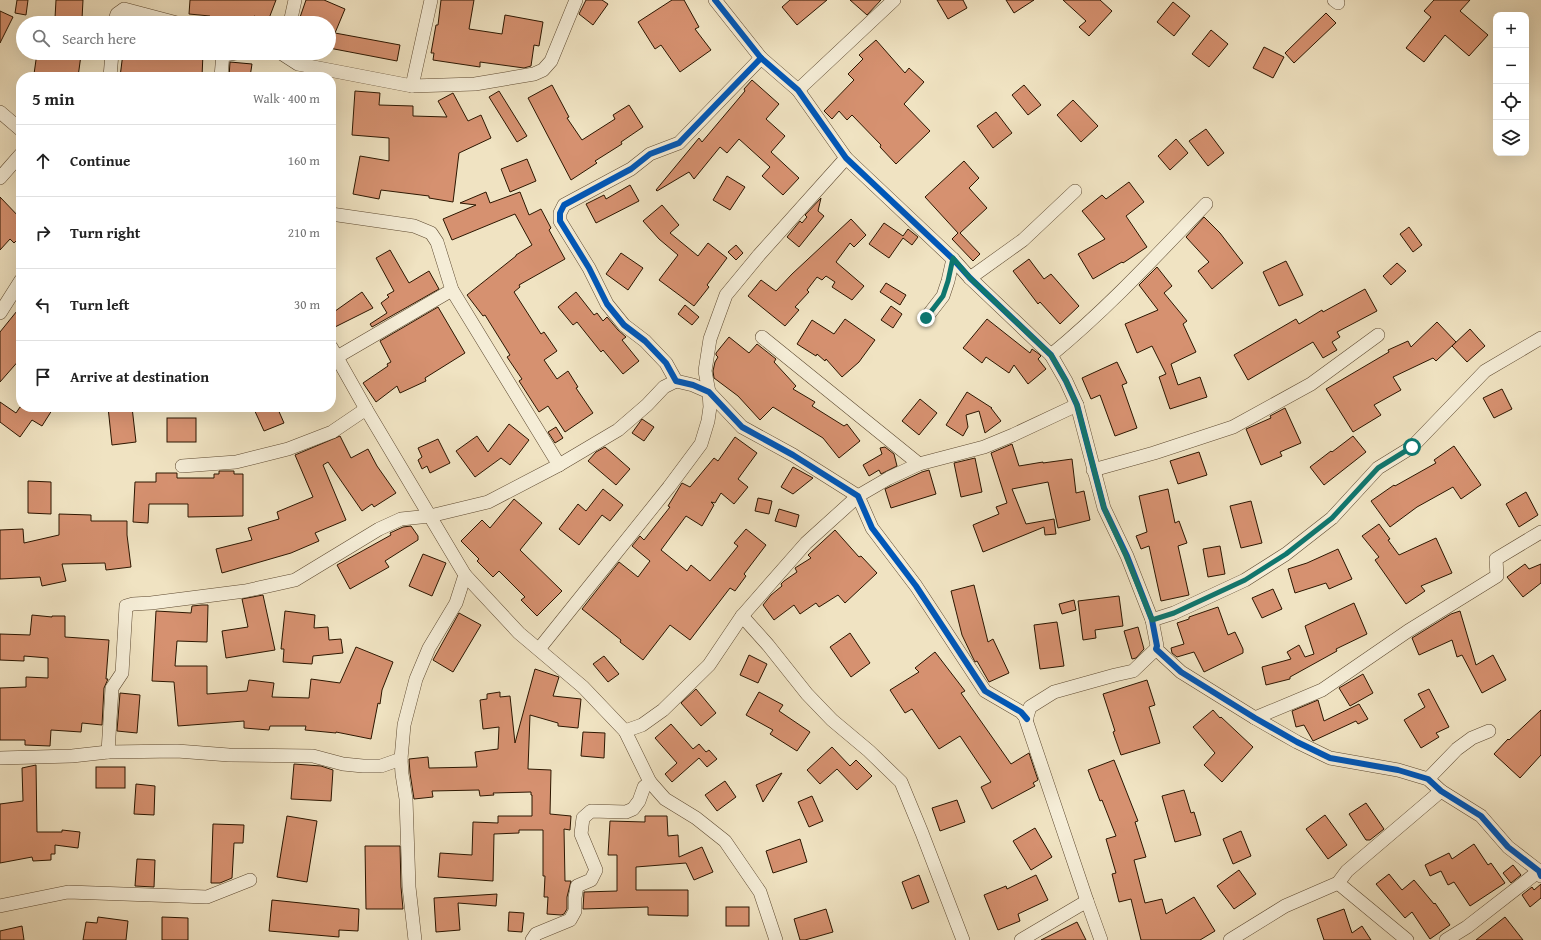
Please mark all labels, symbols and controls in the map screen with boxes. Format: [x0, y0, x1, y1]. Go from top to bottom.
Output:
map controls [1493, 12, 1529, 156]
button: + [1493, 12, 1529, 48]
search box [16, 16, 336, 60]
icon: search [30, 27, 52, 49]
text: Search here [62, 28, 136, 49]
button: − [1493, 48, 1529, 84]
button: locate [1493, 84, 1529, 120]
text: 5 min [32, 86, 74, 111]
text: Walk · 400 m [253, 89, 320, 108]
button: layers [1493, 120, 1529, 156]
icon: ahead [32, 150, 54, 172]
text: Continue [70, 150, 131, 171]
text: 160 m [288, 151, 320, 170]
icon: right [32, 222, 54, 244]
text: Turn right [70, 222, 141, 243]
text: 210 m [288, 223, 320, 242]
icon: left [32, 294, 54, 316]
text: Turn left [70, 294, 129, 315]
text: 30 m [294, 295, 320, 314]
route end [917, 309, 935, 327]
icon: arrive [32, 366, 54, 388]
text: Arrive at destination [70, 366, 209, 387]
route start [1403, 438, 1421, 456]

